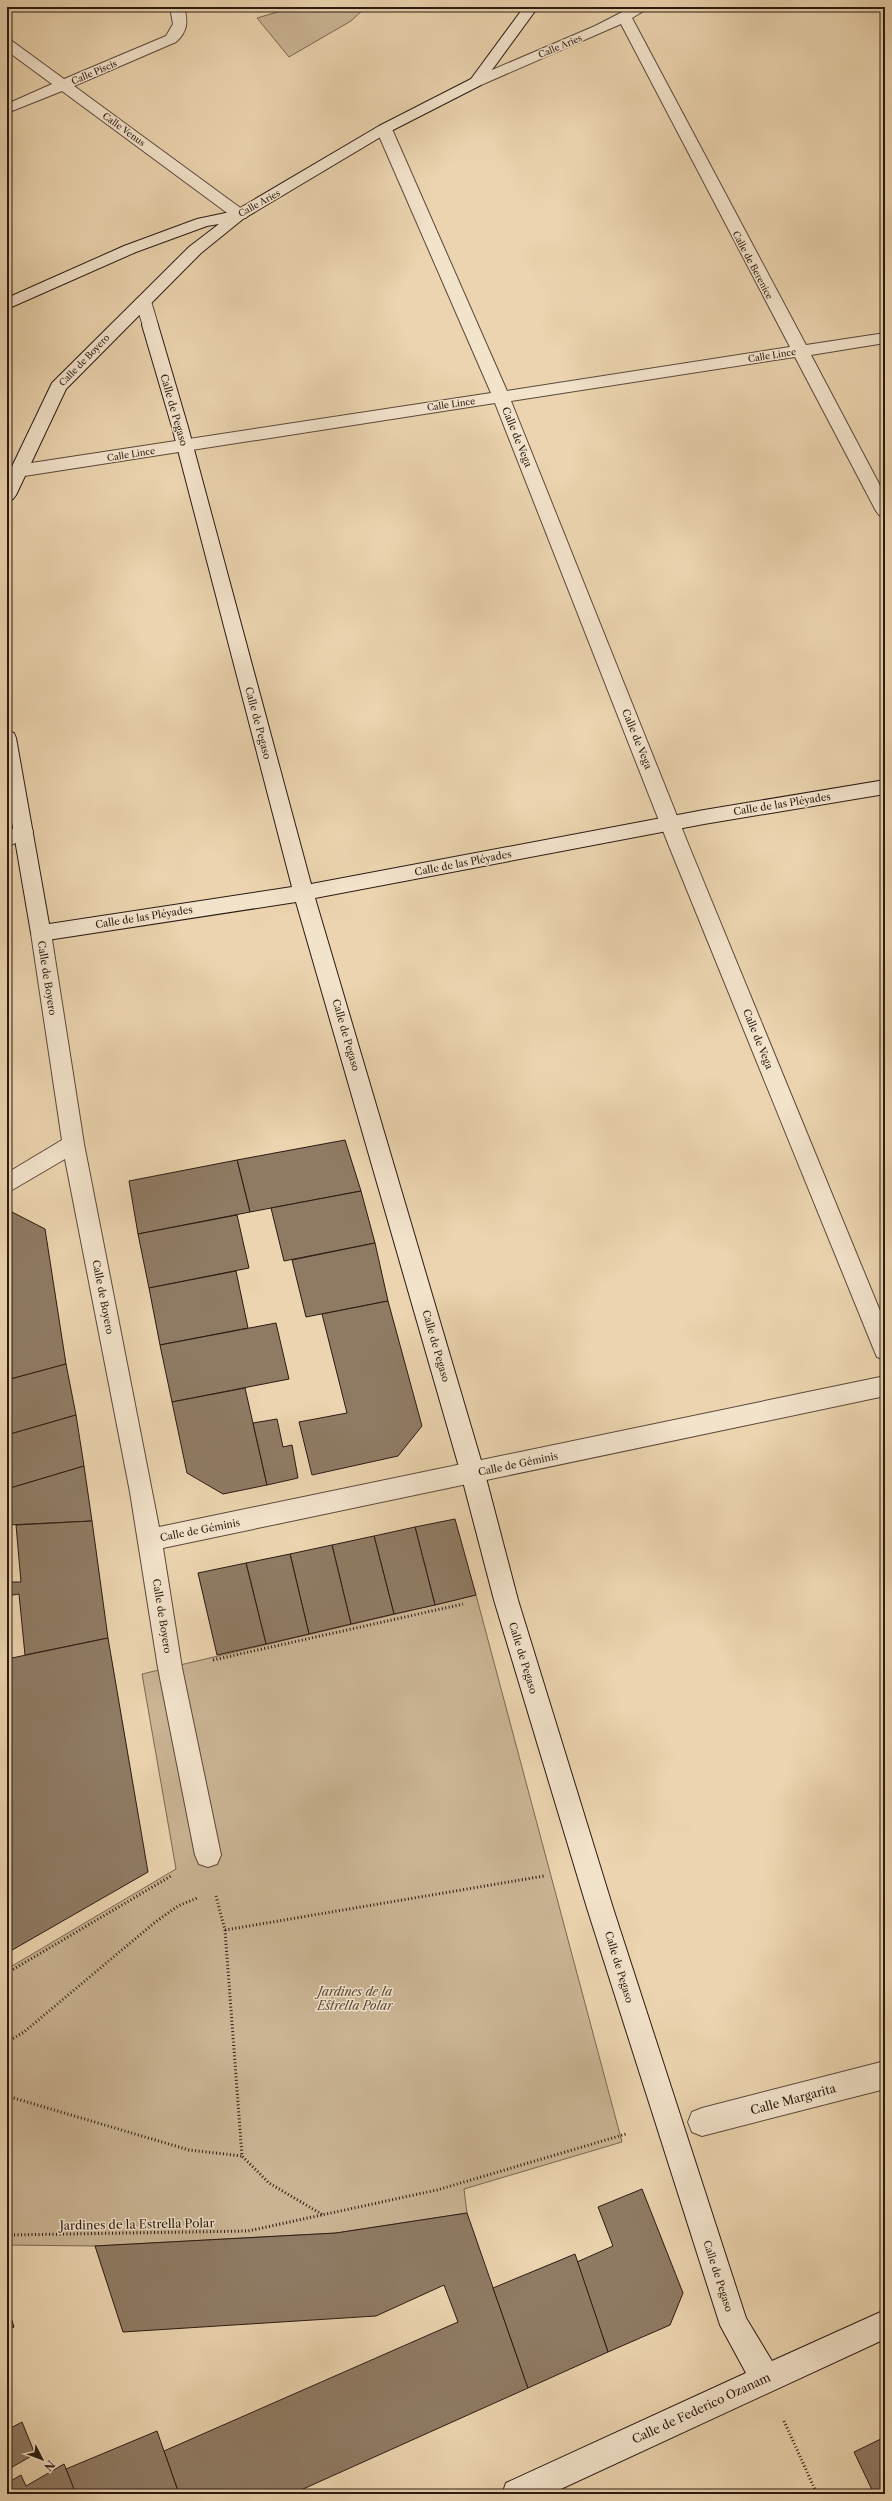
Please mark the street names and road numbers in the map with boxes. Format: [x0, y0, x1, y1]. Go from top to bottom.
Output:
street label: Calle Aries [537, 32, 584, 60]
street label: Calle Piscis [70, 57, 119, 87]
street label: Calle Venus [101, 110, 148, 148]
street label: Calle Aries [236, 187, 282, 219]
street label: Calle de Berenice [730, 229, 776, 301]
street label: Calle de Boyero [56, 331, 112, 388]
street label: Calle Lince [747, 346, 797, 364]
street label: Calle de Pegaso [157, 372, 191, 448]
street label: Calle Lince [426, 395, 476, 413]
street label: Calle de Vega [499, 405, 535, 470]
street label: Calle Lince [106, 445, 156, 463]
street label: Calle de Pegaso [242, 685, 274, 761]
street label: Calle de Vega [619, 707, 655, 772]
street label: Calle de las Pléyades [732, 790, 832, 818]
street label: Calle de las Pléyades [413, 847, 513, 879]
street label: Calle de las Pléyades [94, 903, 194, 931]
street label: Calle de Boyero [35, 940, 59, 1016]
street label: Calle de Pegaso [329, 997, 363, 1073]
street label: Calle de Vega [740, 1007, 776, 1072]
street label: Calle de Boyero [89, 1259, 117, 1335]
street label: Calle de Pegaso [419, 1308, 453, 1384]
street label: Calle de Géminis [477, 1449, 559, 1479]
street label: Calle de Géminis [159, 1516, 241, 1544]
street label: Calle de Boyero [150, 1578, 174, 1654]
street label: Calle de Pegaso [506, 1620, 540, 1696]
street label: Calle de Pegaso [602, 1929, 636, 2005]
street label: Calle Margarita [749, 2080, 838, 2118]
street label: Jardines de la Estrella Polar [57, 2215, 215, 2233]
street label: Calle de Pegaso [700, 2239, 736, 2313]
street label: Calle de Federico Ozanam [629, 2369, 773, 2447]

